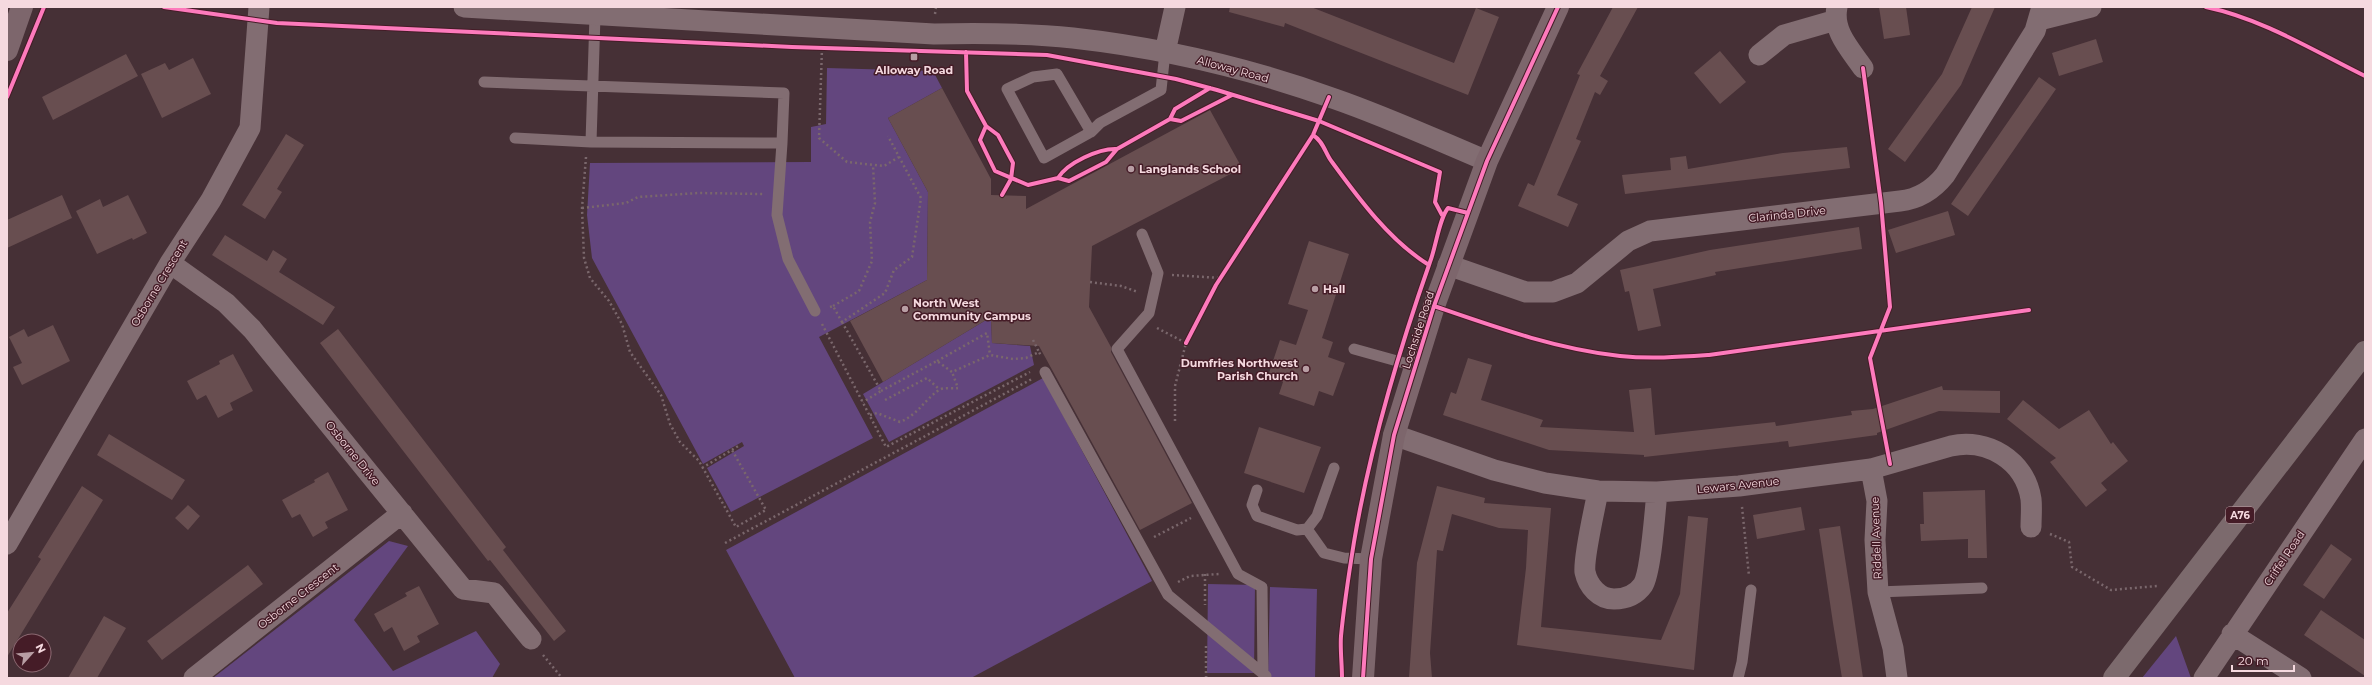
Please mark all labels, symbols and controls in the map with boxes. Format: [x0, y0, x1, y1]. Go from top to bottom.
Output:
marker: Alloway Road [909, 52, 919, 62]
street label: Alloway Road [1196, 53, 1270, 85]
place label: Alloway Road [874, 63, 953, 77]
place label: Langlands School [1139, 162, 1241, 176]
marker: Langlands School [1126, 164, 1136, 174]
street label: Clarinda Drive [1748, 203, 1827, 225]
street label: Osborne Crescent [128, 237, 191, 329]
place label: Hall [1323, 282, 1345, 296]
marker: Hall [1310, 284, 1320, 294]
street label: Lochside Road [1399, 289, 1437, 371]
place label: North West Community Campus [913, 296, 1031, 323]
marker: North West Community Campus [900, 304, 910, 314]
place label: Dumfries Northwest Parish Church [1181, 356, 1298, 383]
marker: Dumfries Northwest Parish Church [1301, 364, 1311, 374]
street label: Osborne Drive [323, 418, 384, 488]
street label: Lewars Avenue [1696, 474, 1780, 496]
street label: Riddell Avenue [1868, 496, 1884, 580]
road number: A76 [2226, 507, 2254, 523]
street label: Criffel Road [2260, 528, 2308, 588]
street label: Osborne Crescent [255, 560, 342, 632]
north arrow [12, 633, 52, 673]
text: N [33, 641, 49, 656]
scale bar [2232, 647, 2294, 673]
text: 20 m [2238, 653, 2269, 668]

